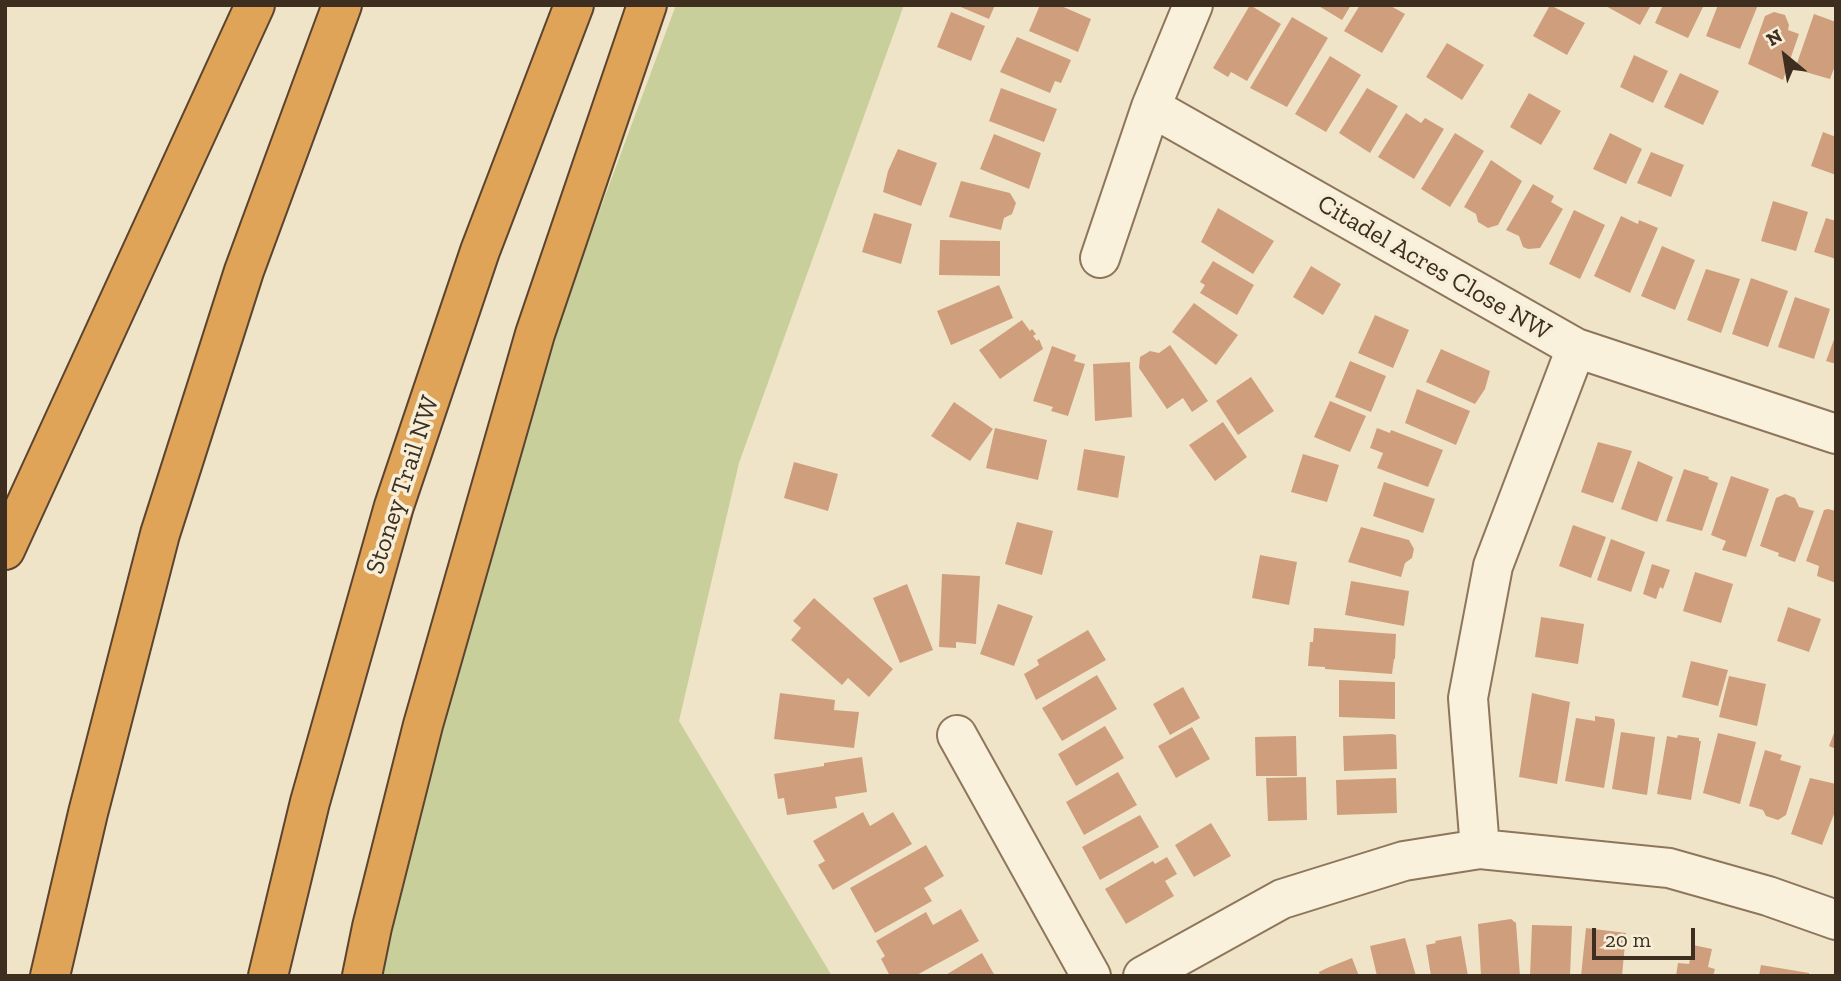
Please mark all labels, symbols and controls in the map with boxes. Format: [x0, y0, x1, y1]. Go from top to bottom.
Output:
north arrow [1750, 21, 1820, 91]
text: N [1762, 24, 1786, 51]
street label: Citadel Acres Close NW [1312, 188, 1556, 348]
street label: Stoney Trail NW [360, 392, 446, 578]
scale bar [1596, 914, 1699, 958]
text: 20 m [1605, 927, 1651, 952]

